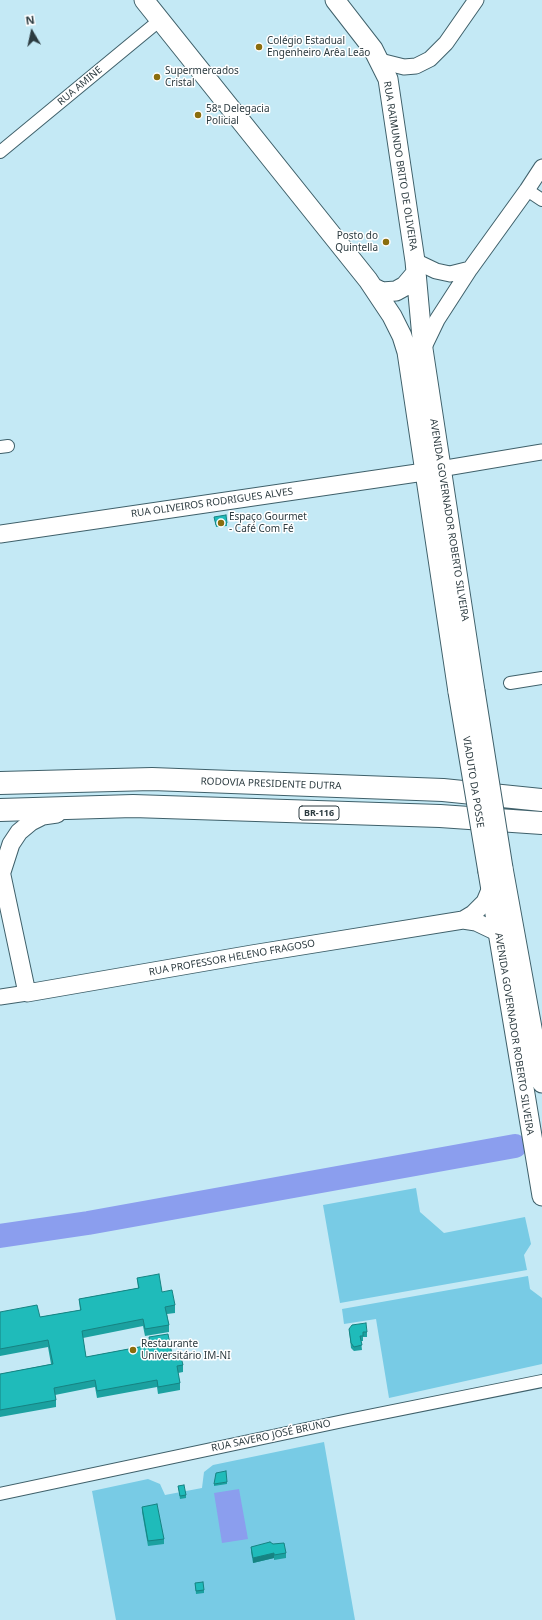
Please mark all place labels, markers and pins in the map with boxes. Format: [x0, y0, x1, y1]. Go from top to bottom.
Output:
place label: Colégio Estadual Engenheiro Arêa Leão [267, 35, 370, 58]
marker: Colégio Estadual Engenheiro Arêa Leão [254, 42, 264, 52]
place label: Supermercados Cristal [165, 65, 239, 88]
marker: Supermercados Cristal [152, 72, 162, 82]
place label: 58ª Delegacia Policial [206, 103, 270, 126]
marker: 58ª Delegacia Policial [193, 110, 203, 120]
place label: Posto do Quintella [335, 230, 378, 254]
marker: Posto do Quintella [381, 237, 391, 247]
place label: Espaço Gourmet - Café Com Fé [229, 511, 307, 534]
marker: Espaço Gourmet - Café Com Fé [216, 518, 226, 528]
place label: Restaurante Universitário IM-NI [141, 1338, 231, 1362]
marker: Restaurante Universitário IM-NI [128, 1345, 138, 1355]

